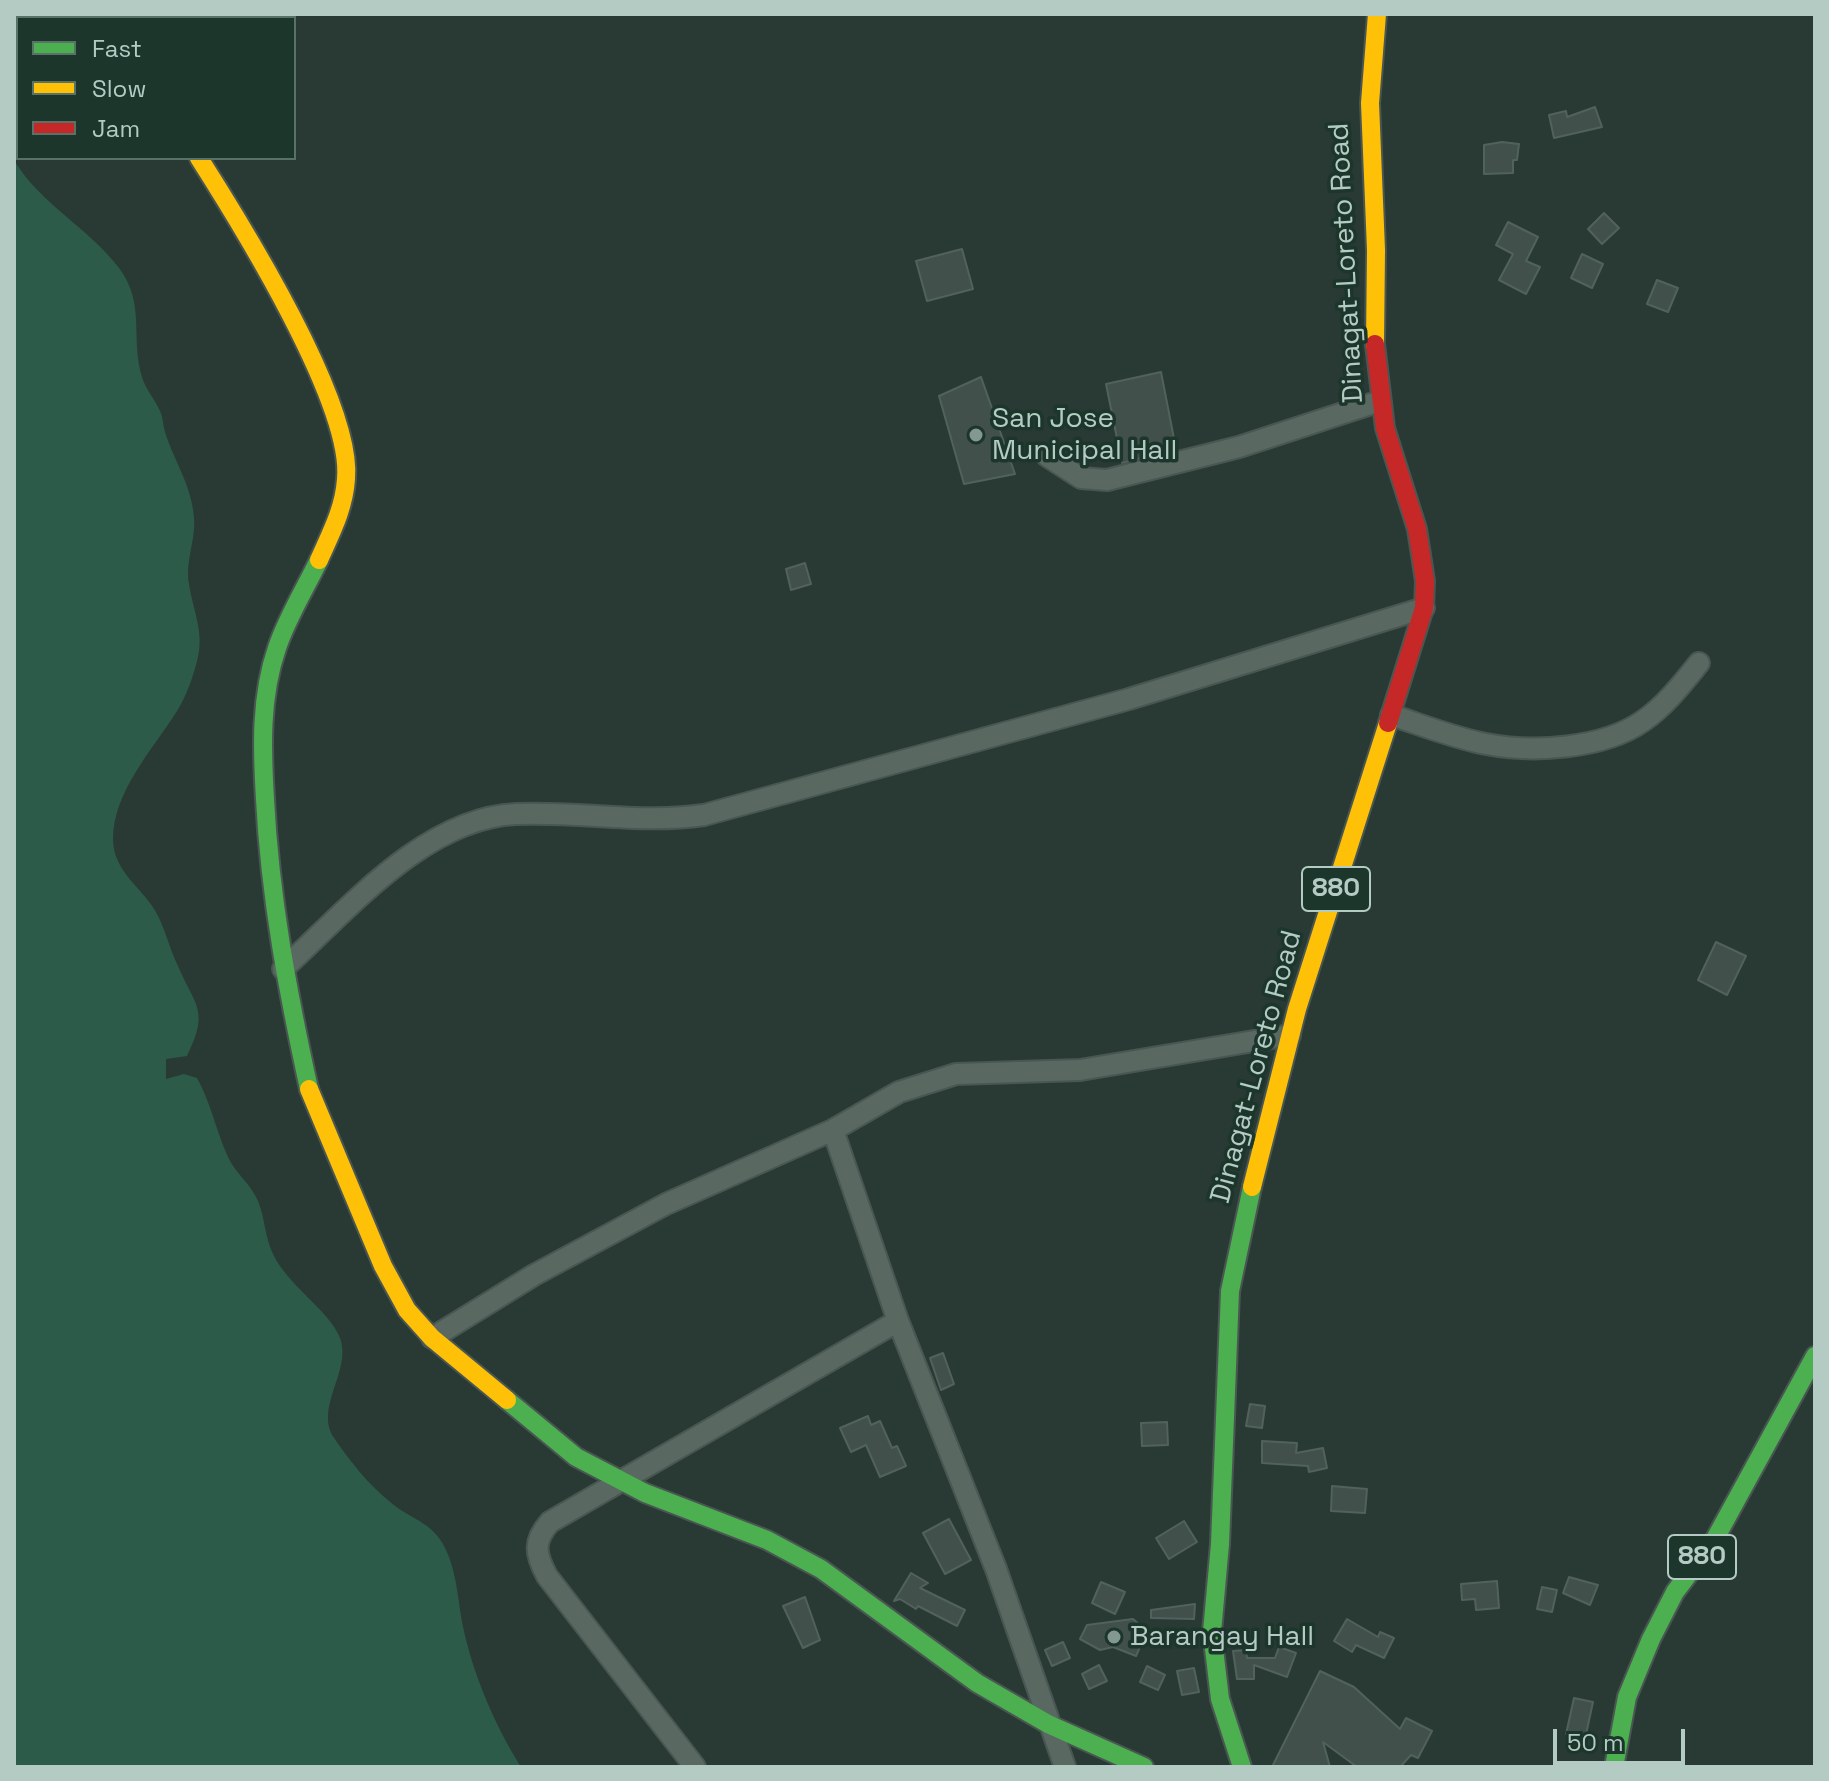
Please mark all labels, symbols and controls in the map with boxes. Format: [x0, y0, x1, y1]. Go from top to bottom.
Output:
legend [16, 16, 296, 160]
text: Fast [92, 33, 142, 64]
text: Slow [92, 73, 146, 104]
text: Jam [92, 113, 140, 144]
street label: Dinagat-Loreto Road [1323, 122, 1371, 404]
place label: San Jose Municipal Hall [992, 402, 1177, 468]
marker: San Jose Municipal Hall [967, 426, 985, 444]
road number: 880 [1302, 867, 1370, 911]
street label: Dinagat-Loreto Road [1204, 927, 1310, 1207]
road number: 880 [1668, 1535, 1736, 1579]
place label: Barangay Hall [1130, 1620, 1314, 1654]
marker: Barangay Hall [1105, 1628, 1123, 1646]
scale bar [1557, 1713, 1689, 1763]
text: 50 m [1567, 1727, 1624, 1758]

